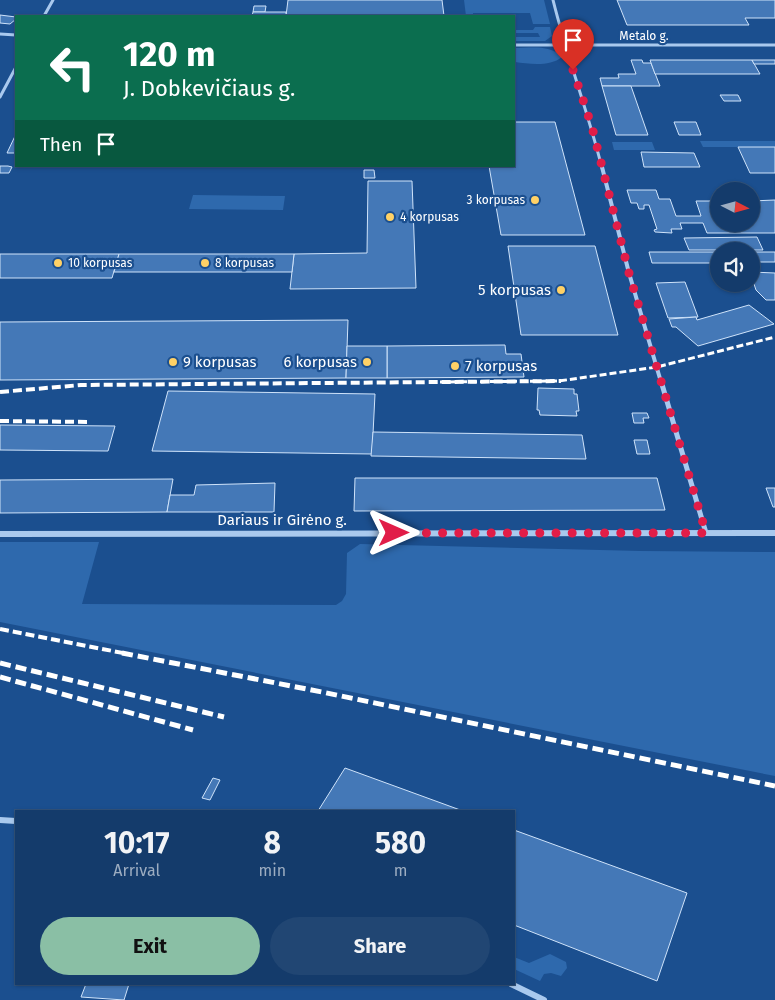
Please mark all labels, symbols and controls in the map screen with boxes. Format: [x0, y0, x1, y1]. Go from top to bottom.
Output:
pin [552, 19, 594, 70]
icon: arrive [559, 26, 587, 54]
street label: Metalo g. [619, 29, 669, 43]
text: 120 m [123, 33, 216, 75]
icon: left [40, 35, 105, 100]
text: J. Dobkevičiaus g. [123, 75, 295, 102]
icon: arrive [92, 130, 120, 158]
text: Then [40, 133, 82, 156]
north arrow [710, 182, 760, 232]
map controls [710, 182, 760, 292]
place label: 3 korpusas [467, 193, 525, 207]
marker: 3 korpusas [529, 194, 541, 206]
place label: 4 korpusas [400, 210, 459, 224]
marker: 4 korpusas [384, 211, 396, 223]
button: sound [710, 242, 760, 292]
place label: 10 korpusas [68, 256, 133, 270]
place label: 8 korpusas [215, 256, 274, 270]
marker: 10 korpusas [52, 257, 64, 269]
marker: 8 korpusas [199, 257, 211, 269]
place label: 5 korpusas [478, 281, 551, 299]
marker: 5 korpusas [555, 284, 567, 296]
place label: 9 korpusas [183, 353, 256, 371]
place label: 6 korpusas [283, 353, 357, 371]
marker: 9 korpusas [167, 356, 179, 368]
marker: 6 korpusas [361, 356, 373, 368]
place label: 7 korpusas [465, 357, 537, 375]
marker: 7 korpusas [449, 360, 461, 372]
position arrow [367, 506, 419, 558]
street label: Dariaus ir Girėno g. [217, 511, 347, 529]
text: 10:17 [104, 825, 170, 861]
text: 8 [264, 825, 281, 861]
text: 580 [375, 825, 426, 861]
text: Arrival [113, 861, 160, 880]
text: min [258, 861, 286, 880]
text: m [394, 861, 407, 880]
button: Exit [40, 917, 260, 975]
button: Share [270, 917, 490, 975]

